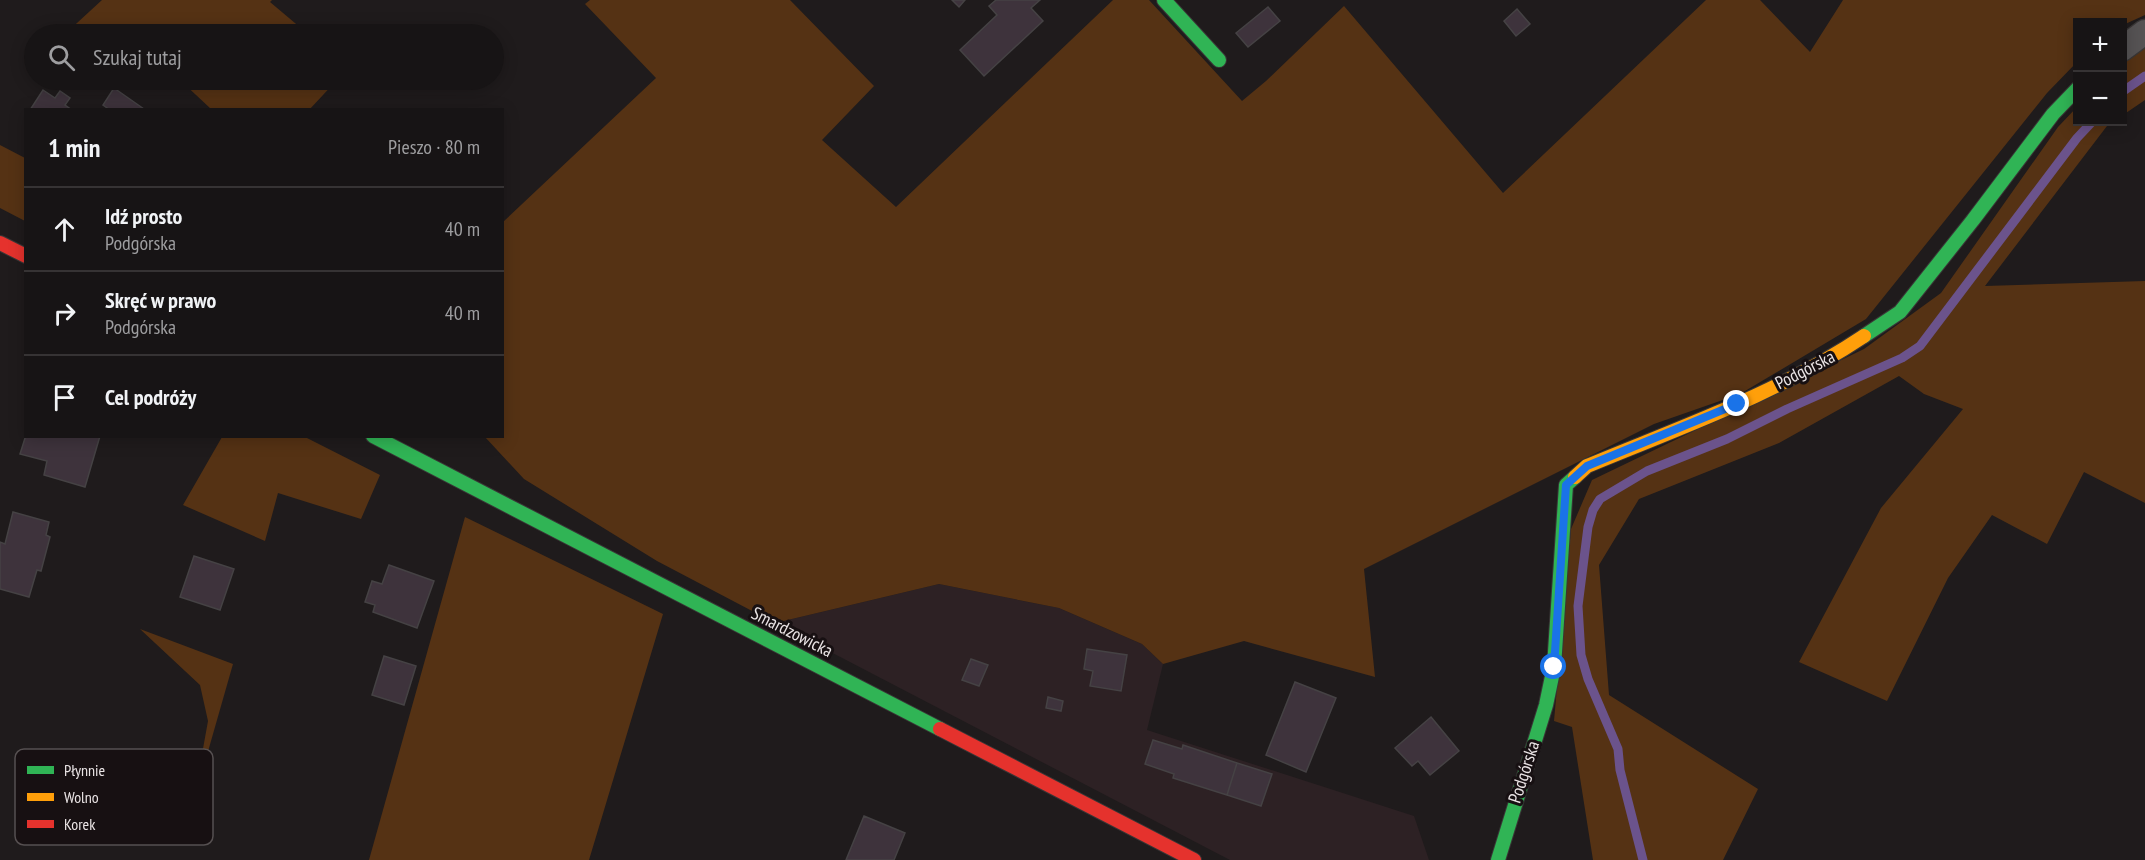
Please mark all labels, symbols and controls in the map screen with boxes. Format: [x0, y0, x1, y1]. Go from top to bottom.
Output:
map controls [2073, 18, 2127, 126]
button: + [2073, 18, 2127, 72]
search box [24, 24, 504, 90]
icon: search [45, 41, 78, 74]
text: Szukaj tutaj [93, 43, 182, 71]
button: − [2073, 72, 2127, 126]
text: 1 min [48, 131, 101, 164]
text: Pieszo · 80 m [388, 134, 480, 160]
text: Idź prosto [105, 202, 182, 230]
icon: ahead [48, 213, 81, 246]
text: 40 m [445, 216, 480, 242]
text: Podgórska [105, 230, 176, 256]
text: Skręć w prawo [105, 286, 216, 314]
icon: right [48, 297, 81, 330]
text: 40 m [445, 300, 480, 326]
text: Podgórska [105, 314, 176, 340]
street label: Podgórska [1771, 345, 1838, 394]
icon: arrive [48, 381, 81, 414]
text: Cel podróży [105, 383, 196, 411]
route end [1723, 390, 1749, 416]
street label: Smardzowicka [748, 601, 837, 662]
route start [1540, 653, 1566, 679]
street label: Podgórska [1503, 738, 1544, 806]
legend [15, 749, 213, 845]
text: Płynnie [64, 760, 105, 780]
text: Wolno [64, 787, 99, 807]
text: Korek [64, 814, 96, 834]

